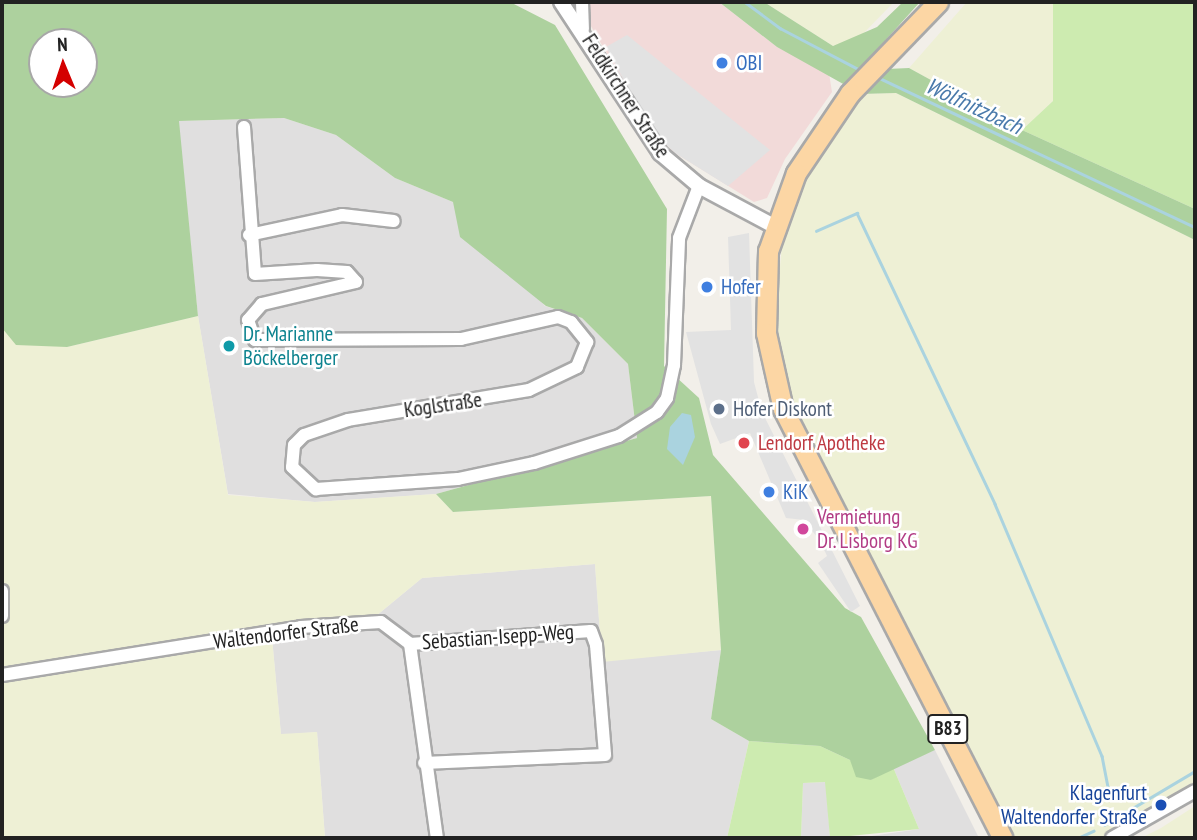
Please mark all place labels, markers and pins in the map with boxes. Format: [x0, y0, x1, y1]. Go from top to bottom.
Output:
place label: OBI [736, 50, 762, 76]
marker: OBI [714, 55, 730, 71]
place label: Hofer [721, 274, 761, 300]
marker: Hofer [699, 279, 715, 295]
place label: Dr. Marianne Böckelberger [243, 321, 338, 371]
marker: Dr. Marianne Böckelberger [221, 338, 237, 354]
place label: Hofer Diskont [733, 396, 832, 422]
marker: Hofer Diskont [711, 401, 727, 417]
place label: Lendorf Apotheke [758, 430, 886, 456]
marker: Lendorf Apotheke [736, 435, 752, 451]
place label: KiK [783, 479, 808, 505]
marker: KiK [761, 484, 777, 500]
place label: Vermietung Dr. Lisborg KG [817, 504, 919, 554]
marker: Vermietung Dr. Lisborg KG [795, 521, 811, 537]
place label: Klagenfurt Waltendorfer Straße [1001, 780, 1147, 830]
marker: Klagenfurt Waltendorfer Straße [1153, 797, 1169, 813]

